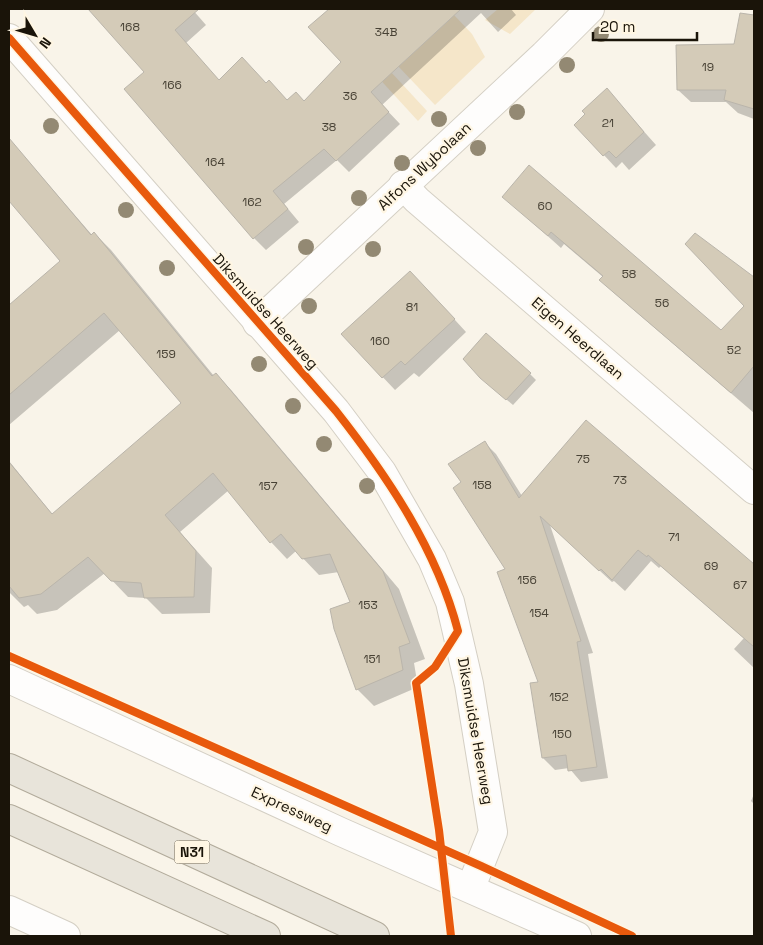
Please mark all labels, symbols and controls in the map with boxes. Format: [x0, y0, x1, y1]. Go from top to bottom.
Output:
north arrow [10, 10, 60, 60]
scale bar [593, 10, 697, 42]
text: 20 m [600, 17, 635, 36]
house number: 168 [120, 19, 140, 35]
house number: 34B [375, 24, 397, 40]
text: N [35, 34, 55, 52]
house number: 19 [702, 59, 714, 75]
house number: 166 [162, 77, 182, 93]
house number: 36 [343, 88, 357, 104]
house number: 21 [602, 115, 614, 131]
street label: Alfons Wybolaan [373, 118, 475, 214]
house number: 38 [322, 119, 336, 135]
house number: 164 [205, 154, 225, 170]
house number: 162 [242, 194, 262, 210]
house number: 60 [537, 198, 553, 214]
street label: Diksmuidse Heerweg [209, 249, 323, 373]
house number: 58 [622, 266, 636, 282]
street label: Eigen Heerdlaan [528, 293, 628, 383]
house number: 56 [655, 295, 669, 311]
house number: 81 [406, 299, 418, 315]
house number: 160 [370, 333, 390, 349]
house number: 52 [727, 342, 741, 358]
house number: 159 [156, 346, 176, 362]
house number: 75 [576, 451, 590, 467]
house number: 73 [613, 472, 627, 488]
house number: 158 [472, 477, 492, 493]
house number: 157 [259, 478, 278, 494]
house number: 71 [668, 529, 680, 545]
house number: 69 [704, 558, 718, 574]
house number: 156 [517, 572, 537, 588]
house number: 67 [733, 577, 747, 593]
house number: 153 [358, 597, 378, 613]
house number: 154 [529, 605, 549, 621]
house number: 151 [363, 651, 381, 667]
street label: Diksmuidse Heerweg [454, 656, 498, 806]
house number: 152 [549, 689, 569, 705]
house number: 150 [552, 726, 572, 742]
street label: Expressweg [248, 782, 336, 836]
road number: N31 [174, 840, 210, 864]

